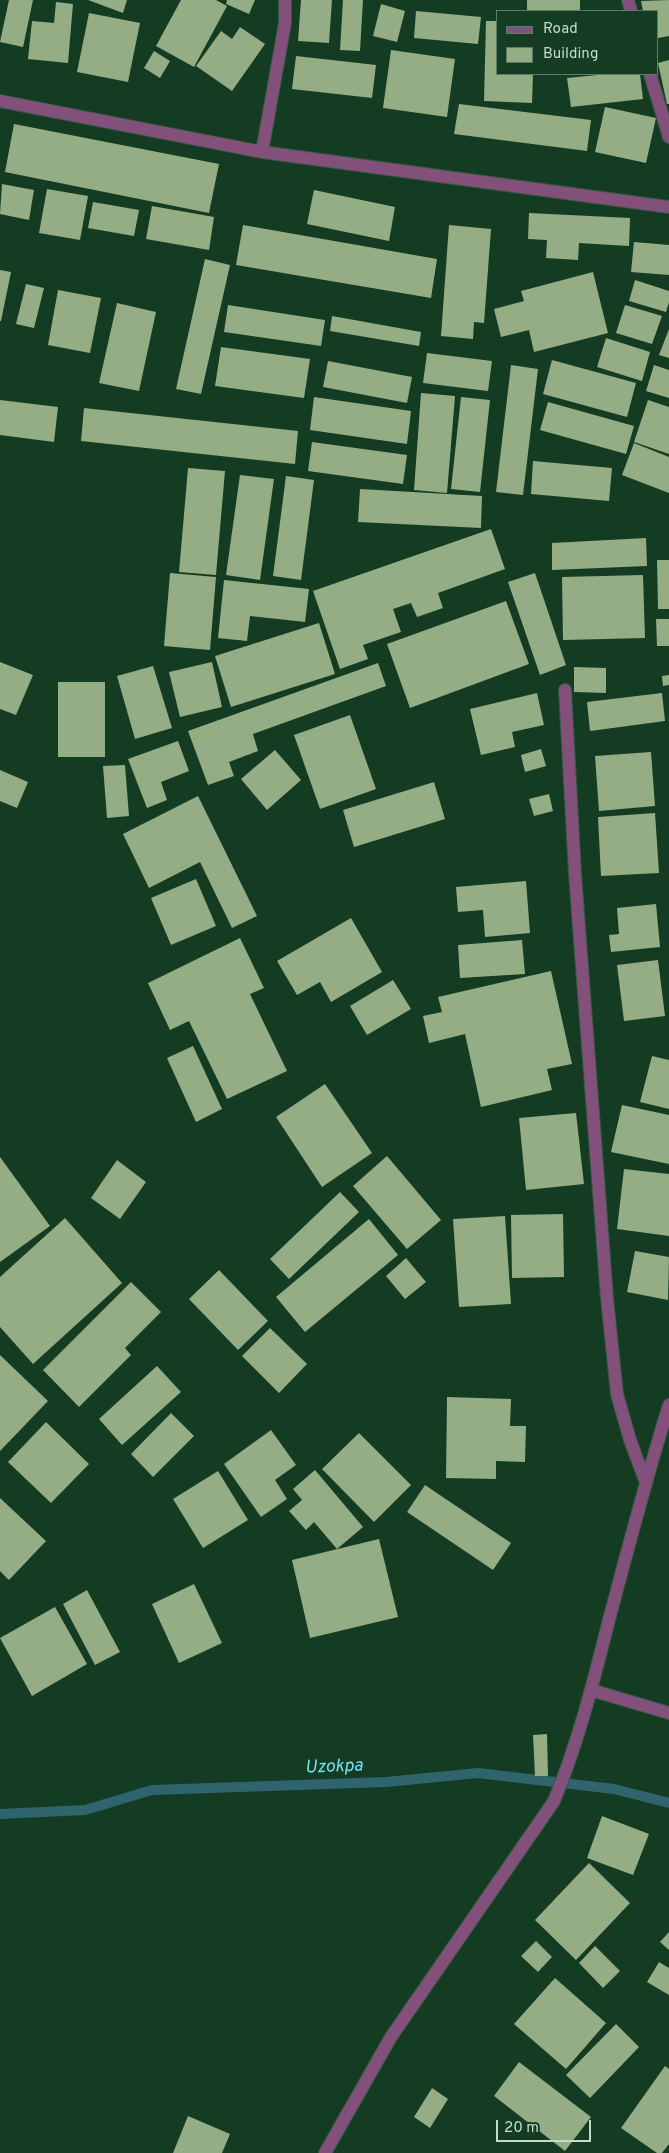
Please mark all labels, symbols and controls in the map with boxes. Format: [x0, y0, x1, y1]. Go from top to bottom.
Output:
legend [497, 10, 659, 75]
text: Road [543, 20, 578, 39]
text: Building [543, 45, 598, 64]
water label: Uzokpa [305, 1756, 363, 1780]
scale bar [499, 2110, 594, 2142]
text: 20 m [504, 2119, 539, 2138]

